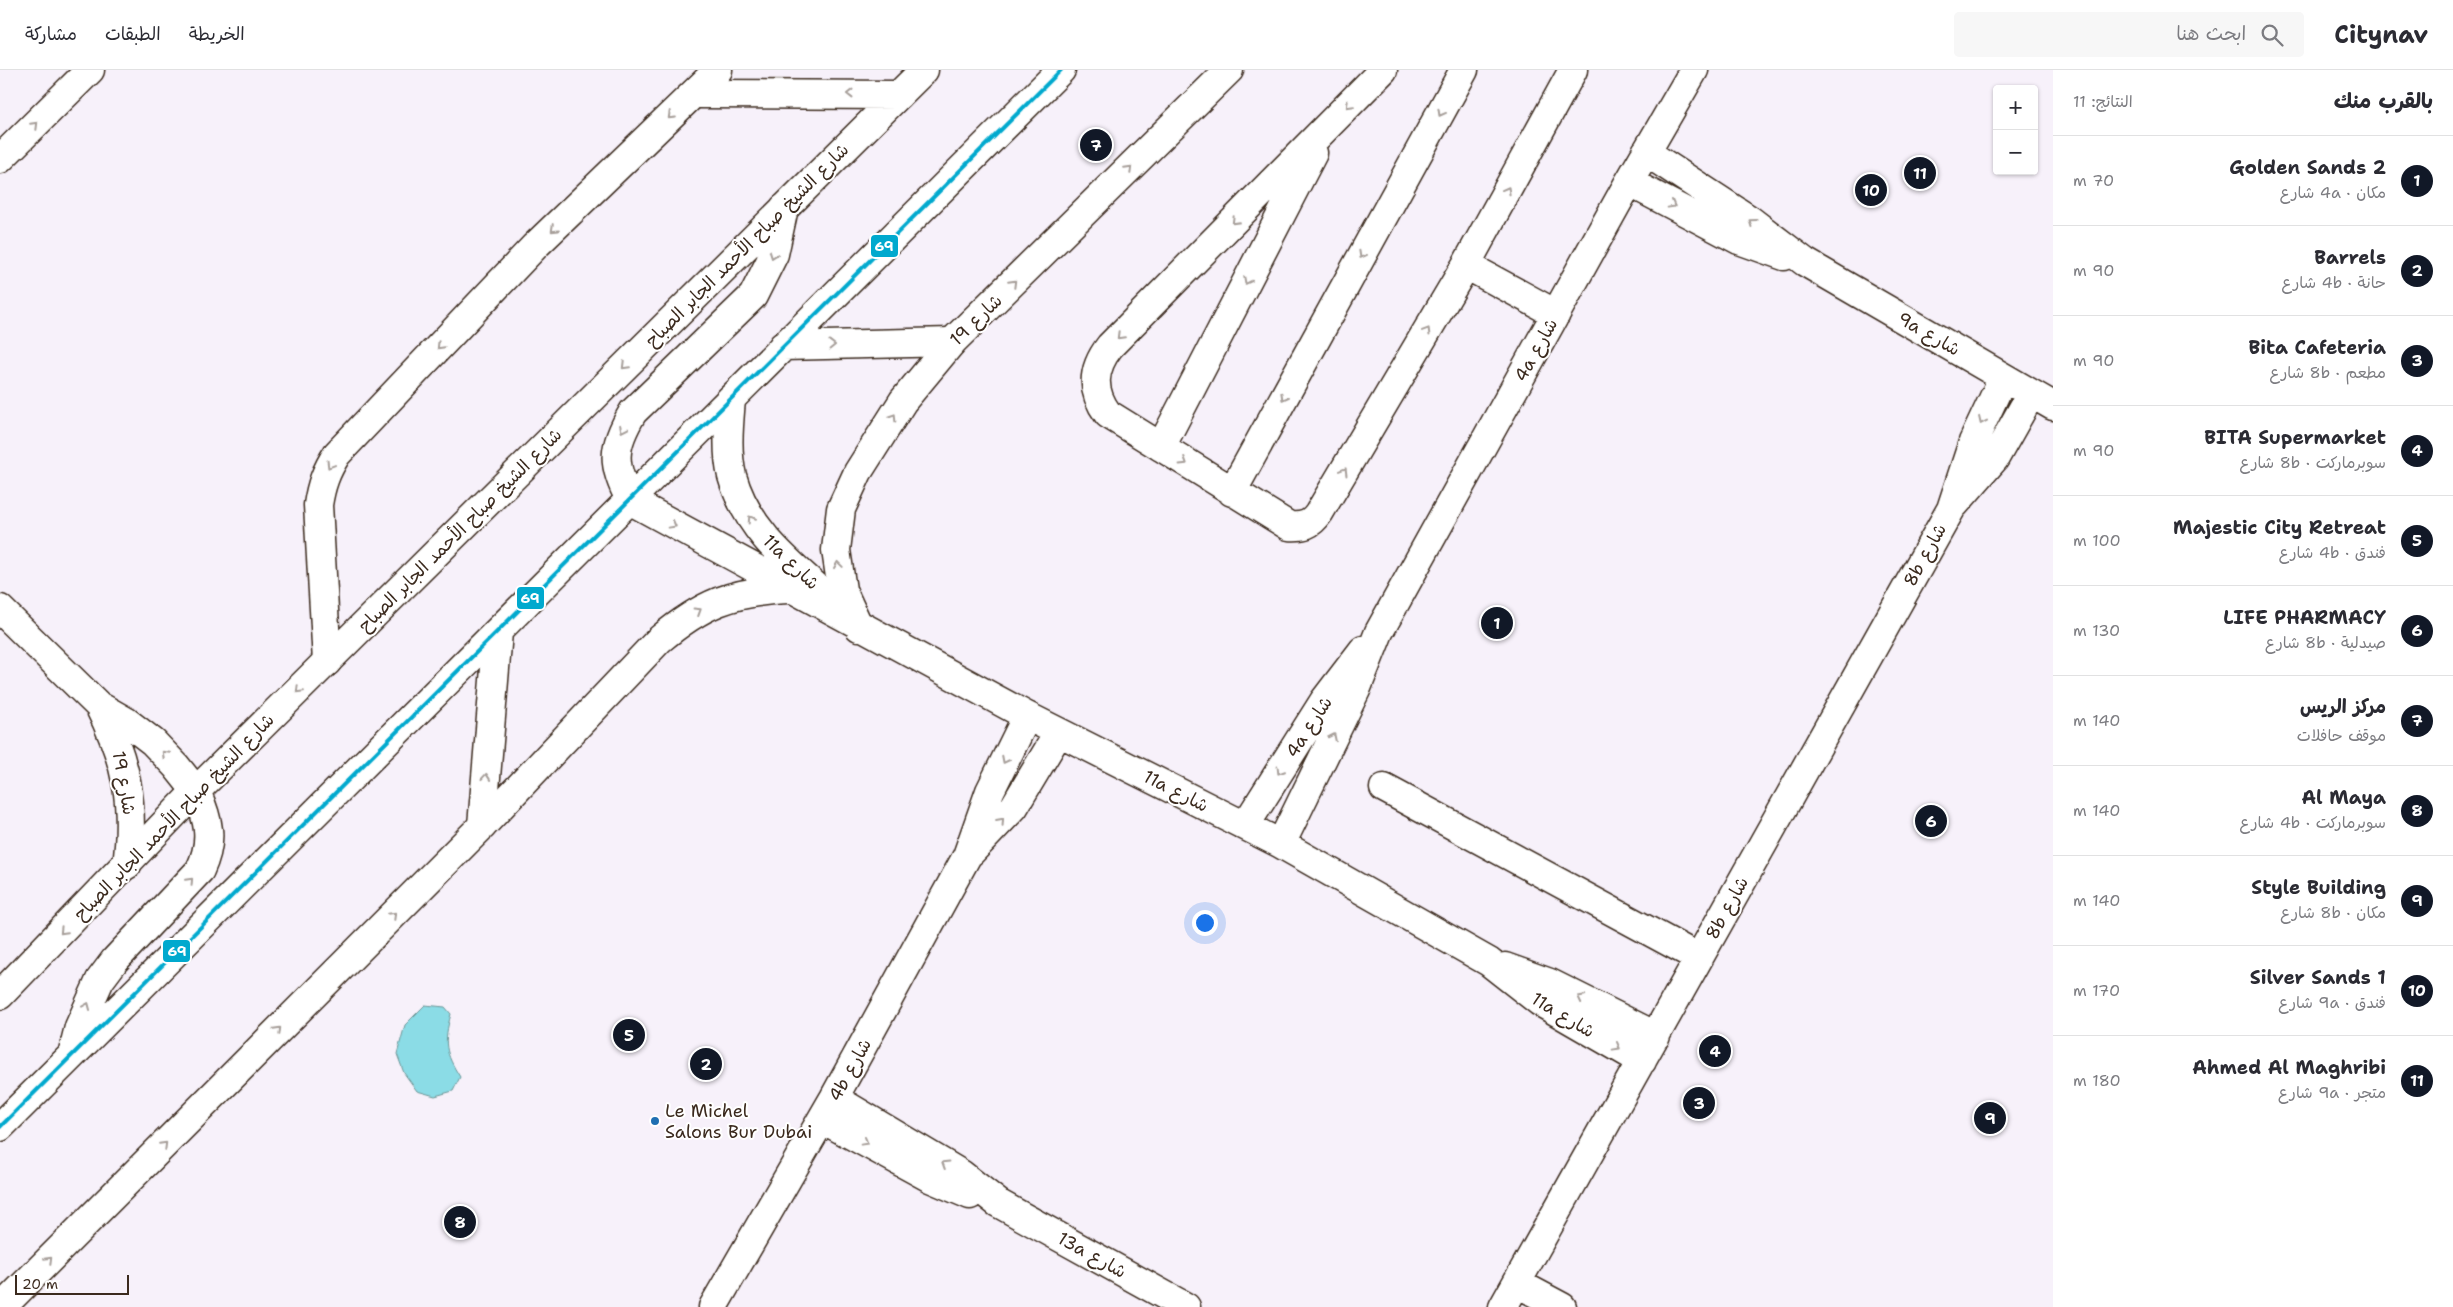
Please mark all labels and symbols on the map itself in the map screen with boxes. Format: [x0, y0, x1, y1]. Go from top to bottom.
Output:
one-way arrow [846, 89, 854, 99]
one-way arrow [1346, 99, 1355, 108]
one-way arrow [1437, 107, 1447, 116]
one-way arrow [667, 110, 676, 119]
one-way arrow [29, 122, 38, 131]
pin: 7 [1080, 126, 1112, 164]
street label: شارع الشيخ صباح الأحمد الجابر الصباح [640, 138, 854, 352]
pin: 11 [1904, 154, 1936, 192]
one-way arrow [1123, 166, 1132, 175]
pin: 10 [1855, 171, 1887, 209]
one-way arrow [1501, 186, 1511, 195]
one-way arrow [1667, 199, 1676, 209]
one-way arrow [1232, 215, 1241, 224]
one-way arrow [1748, 219, 1758, 228]
one-way arrow [550, 223, 559, 232]
line badge: 69 [870, 234, 899, 258]
text: 69 [874, 237, 894, 255]
one-way arrow [1358, 250, 1368, 259]
one-way arrow [769, 251, 779, 259]
one-way arrow [1243, 276, 1253, 285]
one-way arrow [1007, 280, 1016, 289]
street label: شارع 19 [944, 289, 1008, 351]
street label: 9a شارع [1893, 306, 1965, 362]
street label: 4a شارع [1509, 314, 1563, 386]
one-way arrow [1420, 328, 1430, 337]
one-way arrow [1117, 330, 1126, 339]
one-way arrow [437, 340, 446, 349]
one-way arrow [828, 340, 836, 350]
one-way arrow [622, 360, 631, 369]
one-way arrow [1280, 392, 1290, 401]
one-way arrow [887, 413, 897, 422]
one-way arrow [1978, 416, 1988, 425]
street label: شارع الشيخ صباح الأحمد الجابر الصباح [353, 423, 567, 637]
one-way arrow [619, 424, 630, 433]
one-way arrow [1179, 456, 1188, 466]
one-way arrow [327, 459, 337, 468]
one-way arrow [1338, 467, 1348, 476]
one-way arrow [748, 515, 757, 524]
one-way arrow [668, 518, 677, 528]
street label: 8b شارع [1898, 519, 1952, 591]
street label: 11a شارع [757, 529, 825, 595]
one-way arrow [834, 560, 844, 569]
line badge: 69 [516, 586, 545, 610]
text: 69 [520, 589, 540, 607]
pin: 1 [1481, 604, 1513, 642]
one-way arrow [692, 608, 702, 617]
one-way arrow [296, 684, 305, 693]
street label: 4a شارع [1280, 692, 1338, 762]
street label: شارع الشيخ صباح الأحمد الجابر الصباح [68, 708, 280, 926]
one-way arrow [1327, 733, 1337, 742]
street label: شارع 19 [107, 749, 141, 817]
one-way arrow [162, 751, 171, 760]
one-way arrow [1001, 755, 1011, 764]
street label: 11a شارع [1139, 764, 1213, 818]
one-way arrow [1276, 766, 1286, 775]
one-way arrow [480, 773, 491, 781]
pin: 6 [1915, 802, 1947, 840]
one-way arrow [995, 818, 1004, 827]
street label: 8b شارع [1700, 872, 1754, 944]
one-way arrow [184, 878, 193, 887]
your location [1192, 910, 1218, 936]
one-way arrow [387, 912, 396, 921]
one-way arrow [60, 925, 69, 934]
line badge: 69 [162, 939, 191, 963]
text: 69 [167, 942, 187, 960]
street label: 11a شارع [1527, 987, 1599, 1043]
one-way arrow [1577, 994, 1586, 1004]
one-way arrow [81, 1002, 92, 1011]
pin: 5 [613, 1016, 645, 1054]
one-way arrow [273, 1027, 282, 1036]
pin: 4 [1699, 1032, 1731, 1070]
street label: 4b شارع [823, 1034, 877, 1106]
one-way arrow [1612, 1041, 1621, 1051]
pin: 2 [690, 1045, 722, 1083]
pin: 3 [1683, 1084, 1715, 1122]
place label: Le Michel Salons Bur Dubai [665, 1099, 812, 1144]
pin: 9 [1974, 1099, 2006, 1137]
marker: Le Michel Salons Bur Dubai [649, 1115, 661, 1127]
one-way arrow [859, 1136, 868, 1146]
one-way arrow [158, 1142, 167, 1151]
one-way arrow [941, 1161, 950, 1170]
pin: 8 [444, 1203, 476, 1241]
street label: 13a شارع [1053, 1226, 1131, 1284]
one-way arrow [43, 1257, 52, 1266]
scale bar [15, 1272, 129, 1295]

